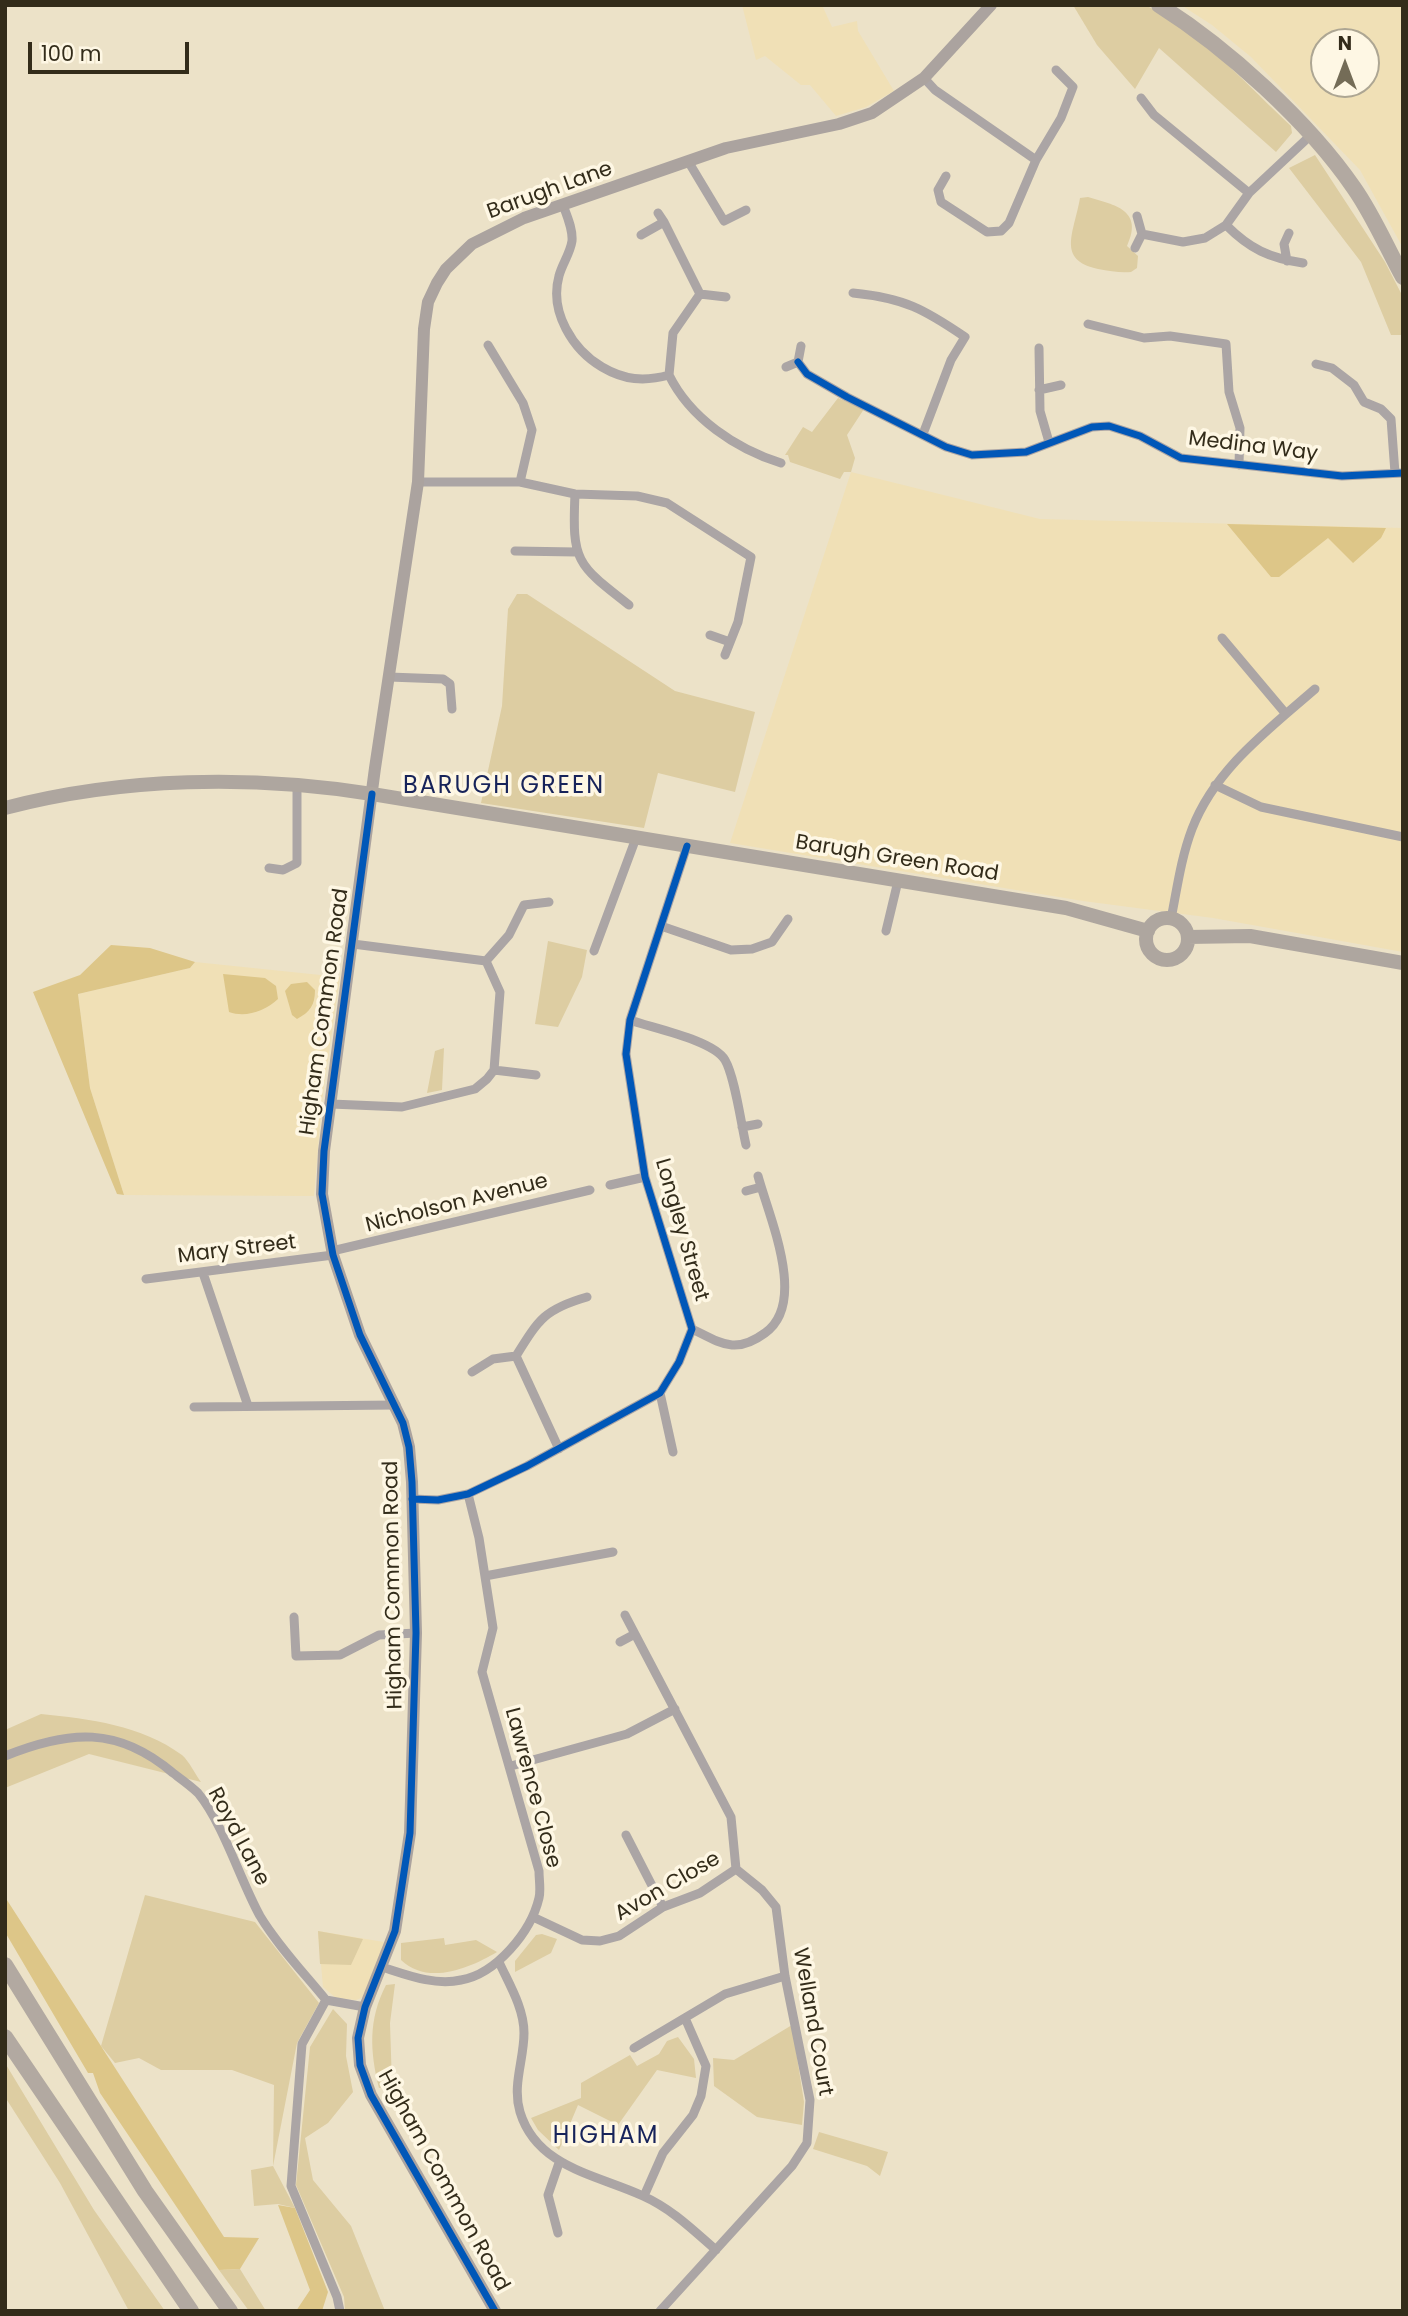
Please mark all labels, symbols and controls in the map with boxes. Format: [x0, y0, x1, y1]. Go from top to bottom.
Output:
scale bar [32, 28, 192, 72]
north arrow [1310, 28, 1380, 98]
text: N [1338, 30, 1352, 57]
text: 100 m [41, 39, 101, 68]
street label: Barugh Lane [484, 157, 616, 225]
street label: Medina Way [1187, 427, 1319, 467]
district label: BARUGH GREEN [404, 773, 604, 801]
street label: Barugh Green Road [794, 830, 1000, 888]
street label: Higham Common Road [295, 887, 355, 1137]
street label: Longley Street [649, 1156, 713, 1304]
street label: Nicholson Avenue [363, 1169, 551, 1239]
street label: Mary Street [176, 1230, 298, 1270]
street label: Higham Common Road [379, 1460, 409, 1710]
street label: Lawrence Close [498, 1705, 566, 1871]
street label: Royd Lane [202, 1784, 274, 1890]
street label: Avon Close [611, 1847, 725, 1927]
street label: Welland Court [787, 1946, 837, 2098]
street label: Higham Common Road [372, 2066, 514, 2296]
district label: HIGHAM [553, 2123, 659, 2151]

